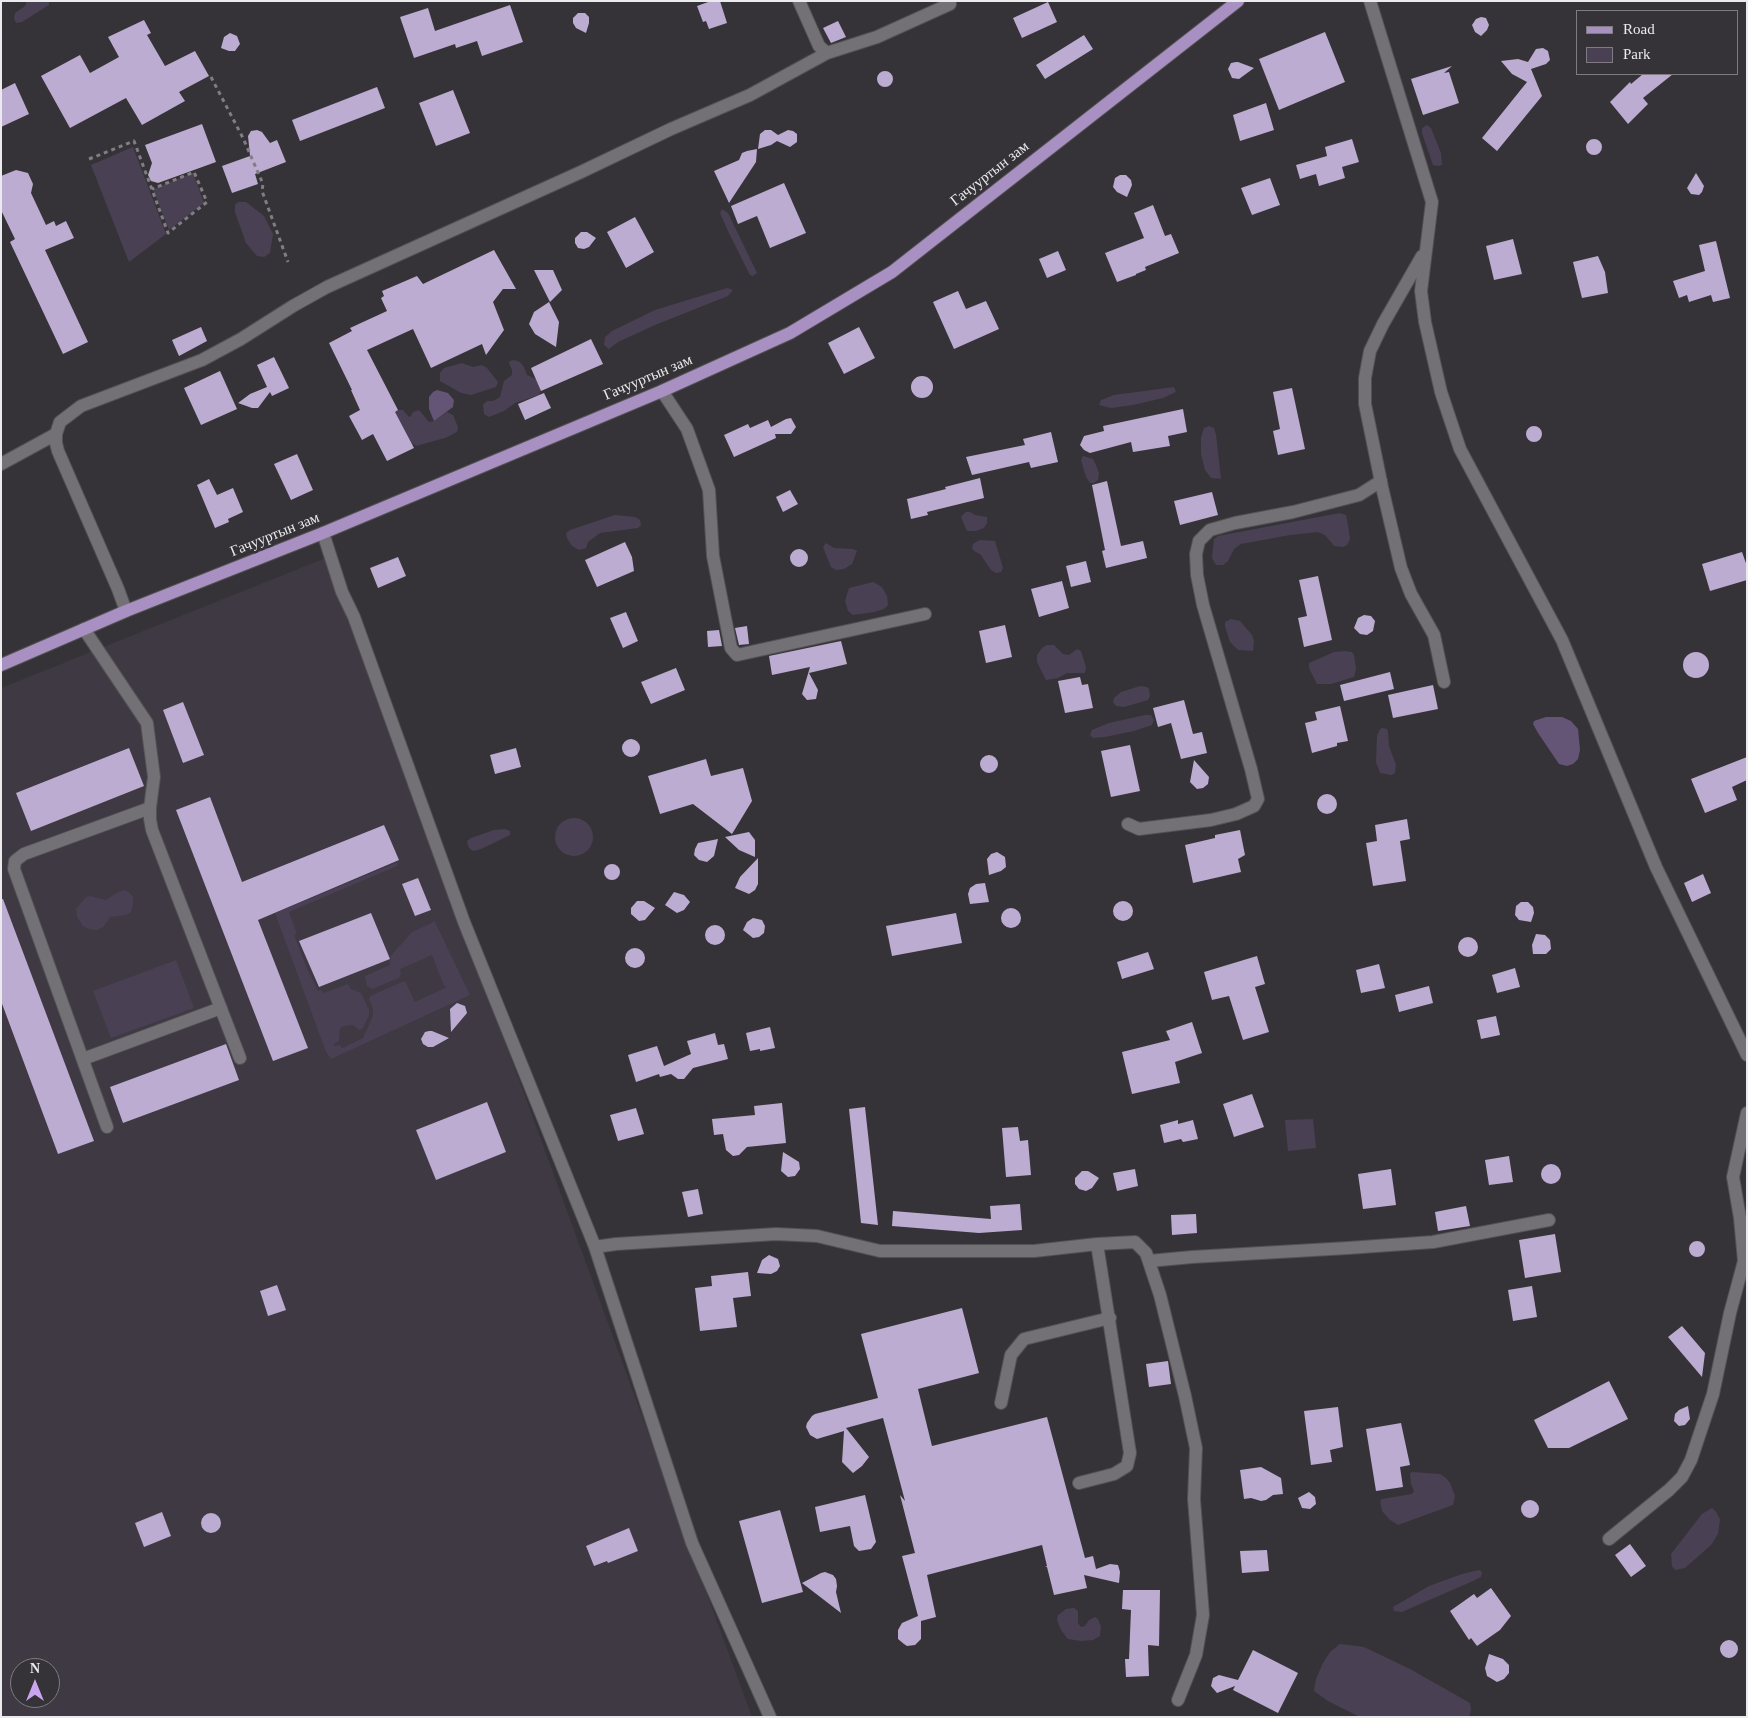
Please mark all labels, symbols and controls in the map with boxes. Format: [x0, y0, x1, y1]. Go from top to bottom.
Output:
legend [1576, 10, 1738, 75]
text: Road [1623, 21, 1655, 37]
text: Park [1623, 46, 1651, 62]
street label: Гачууртын зам [947, 138, 1033, 210]
street label: Гачууртын зам [601, 351, 695, 405]
street label: Гачууртын зам [228, 509, 322, 561]
north arrow [10, 1658, 60, 1708]
text: N [30, 1661, 40, 1676]

